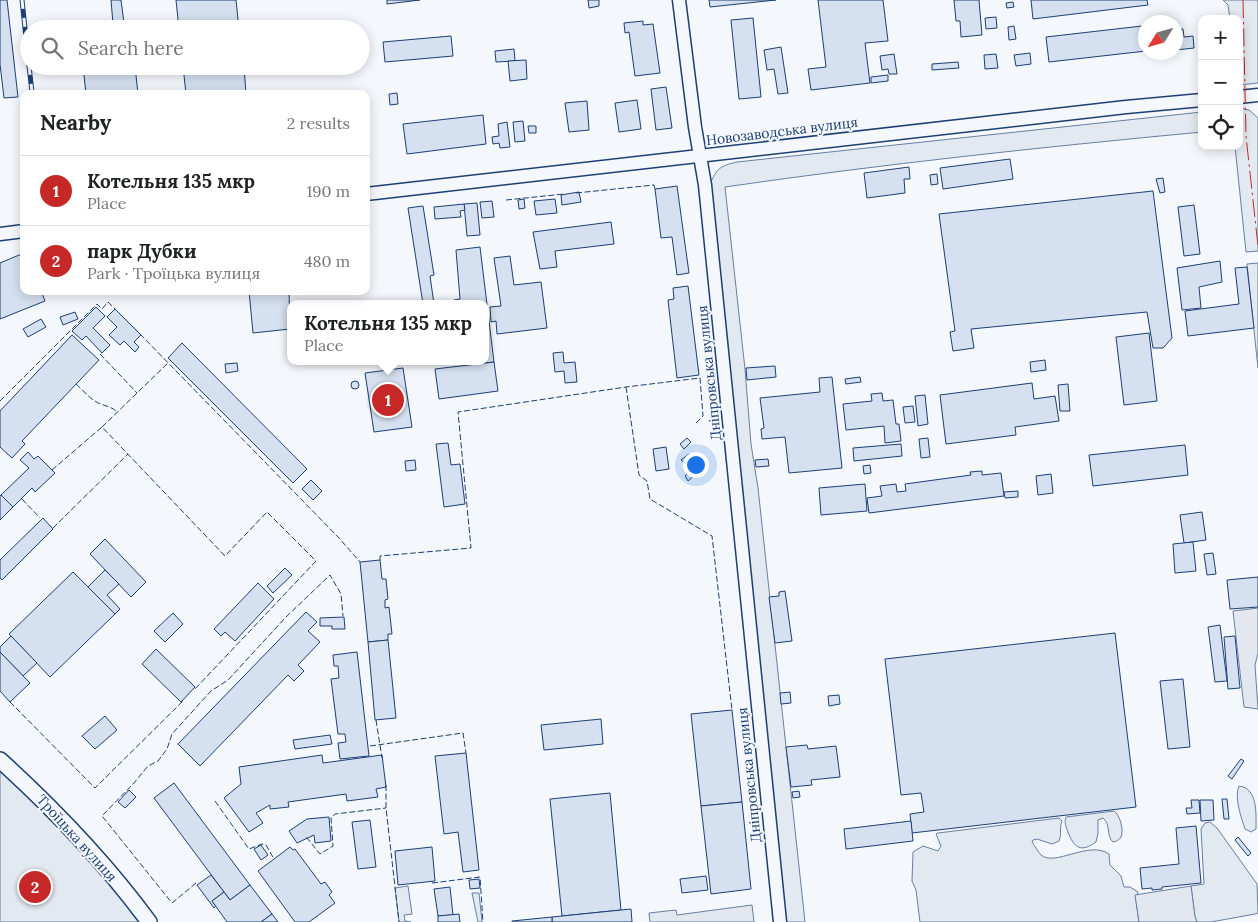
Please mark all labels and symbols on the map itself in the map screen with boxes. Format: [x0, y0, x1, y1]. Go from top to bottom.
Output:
north arrow [1138, 15, 1183, 60]
street label: Новозаводська вулиця [705, 113, 859, 149]
street label: Дніпровська вулиця [693, 305, 725, 441]
pin: 1 [372, 381, 404, 419]
your location [683, 452, 709, 478]
street label: Дніпровська вулиця [733, 707, 765, 843]
street label: Троїцька вулиця [33, 791, 121, 885]
pin: 2 [19, 868, 51, 906]

